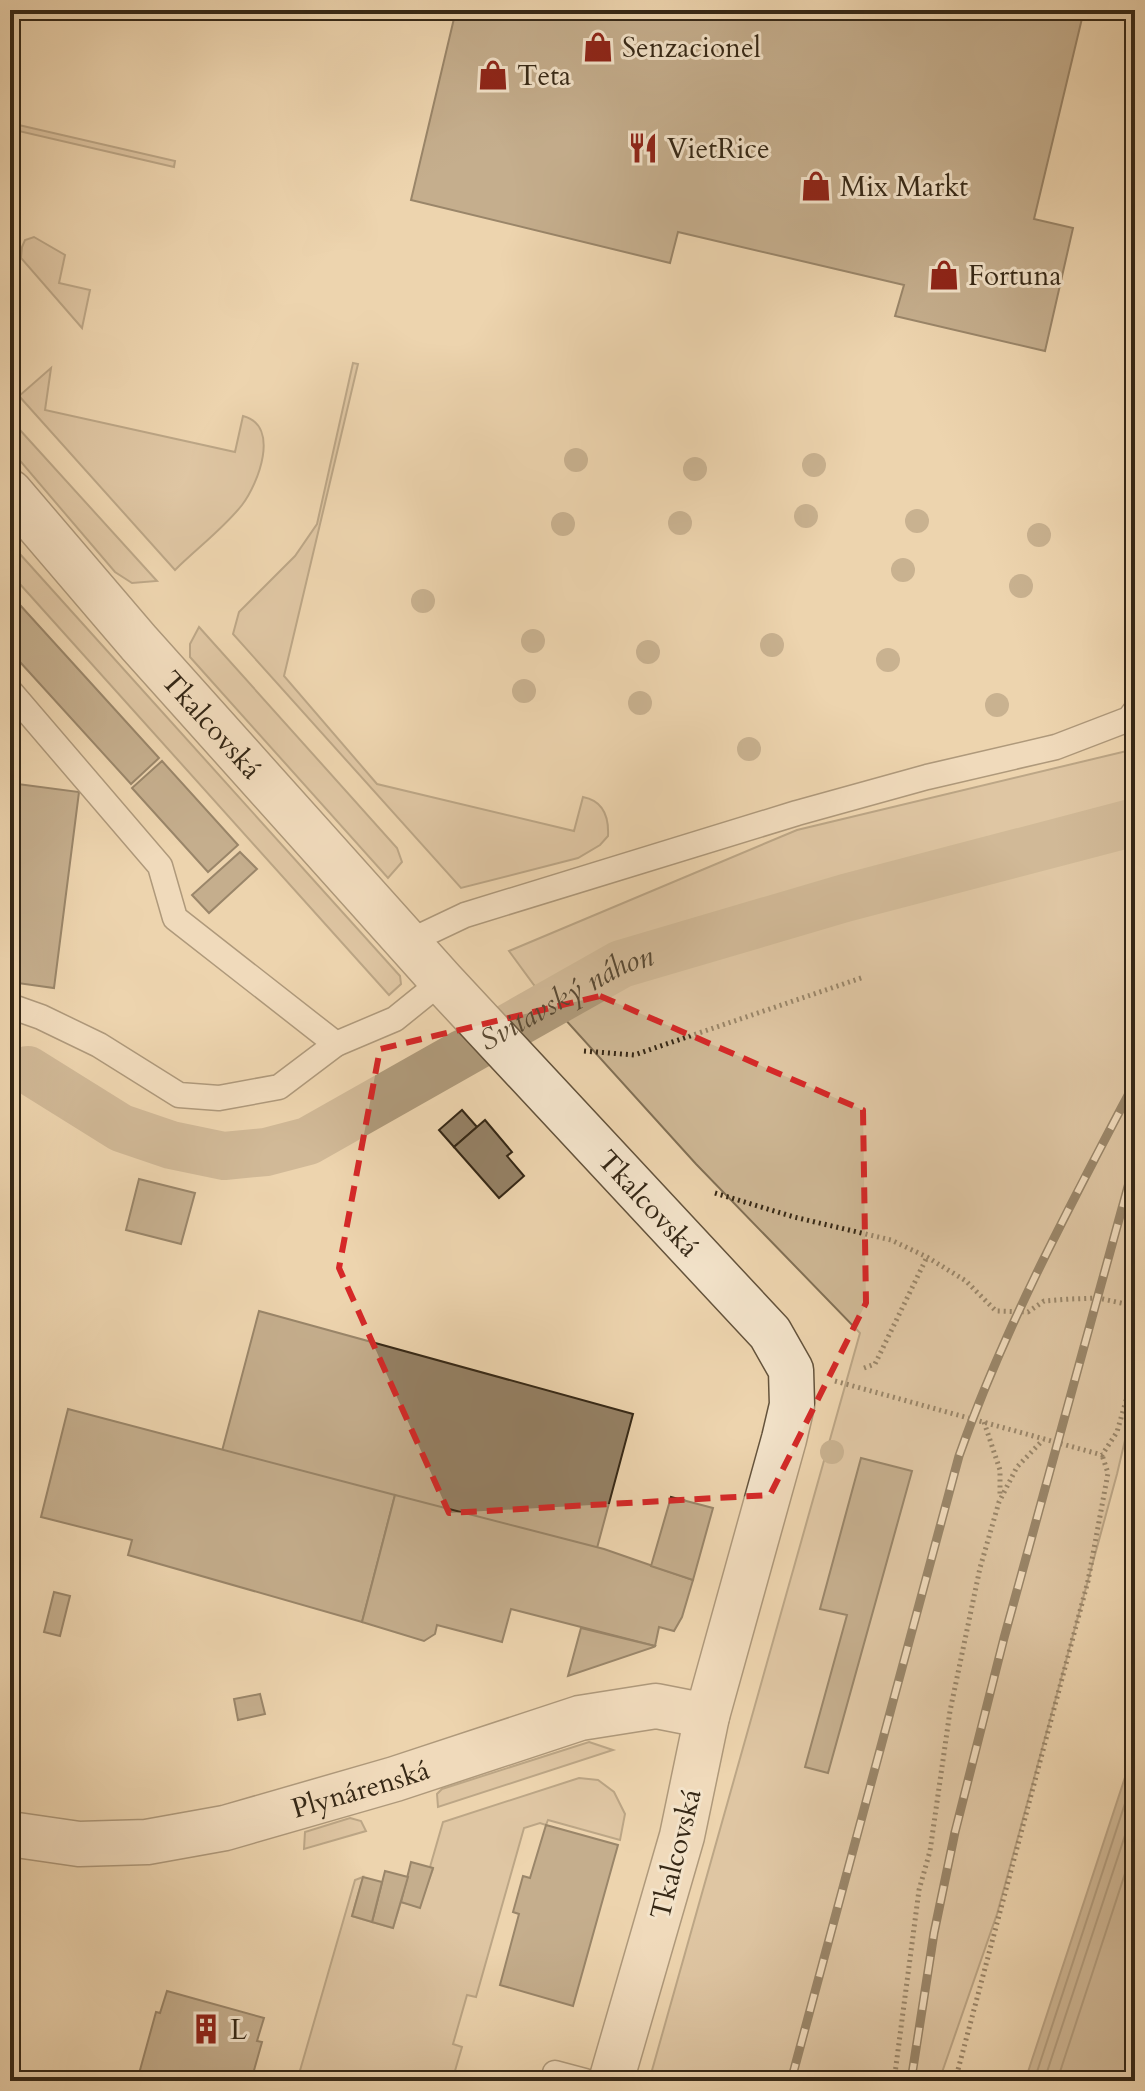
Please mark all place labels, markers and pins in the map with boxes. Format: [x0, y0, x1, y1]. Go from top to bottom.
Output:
place label: Senzacionel [622, 29, 761, 67]
shop icon: Senzacionel [581, 30, 615, 64]
place label: Teta [517, 57, 571, 95]
shop icon: Teta [476, 58, 510, 92]
place label: VietRice [667, 130, 770, 168]
restaurant icon: VietRice [626, 131, 660, 165]
place label: Mix Markt [840, 168, 968, 206]
shop icon: Mix Markt [799, 169, 833, 203]
place label: Fortuna [968, 257, 1062, 295]
shop icon: Fortuna [927, 258, 961, 292]
place label: L [230, 2011, 247, 2049]
building icon: L [189, 2012, 223, 2046]

